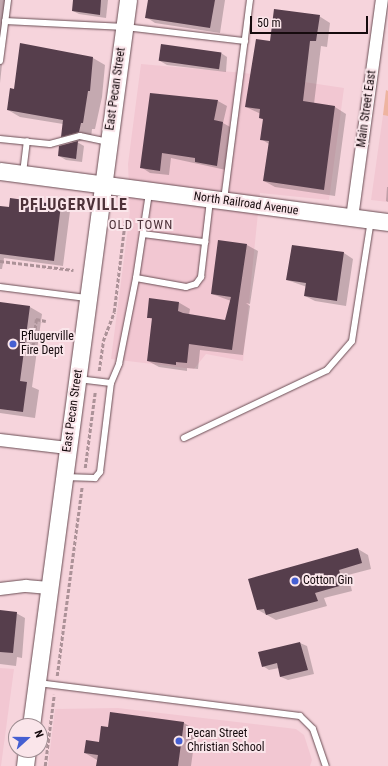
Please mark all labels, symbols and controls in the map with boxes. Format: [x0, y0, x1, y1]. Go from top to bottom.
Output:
scale bar [252, 8, 370, 34]
text: 50 m [257, 16, 281, 30]
street label: East Pecan Street [103, 47, 129, 131]
street label: Main Street East [354, 70, 380, 148]
street label: North Railroad Avenue [193, 190, 299, 218]
district label: PFLUGERVILLE [20, 195, 128, 215]
district label: OLD TOWN [109, 217, 173, 233]
place label: Pflugerville Fire Dept [21, 330, 74, 358]
marker: Pflugerville Fire Dept [8, 339, 18, 349]
street label: East Pecan Street [60, 369, 86, 453]
place label: Cotton Gin [303, 574, 353, 588]
marker: Cotton Gin [290, 576, 300, 586]
north arrow [8, 718, 48, 758]
place label: Pecan Street Christian School [187, 727, 264, 755]
text: N [31, 728, 46, 739]
marker: Pecan Street Christian School [174, 736, 184, 746]

